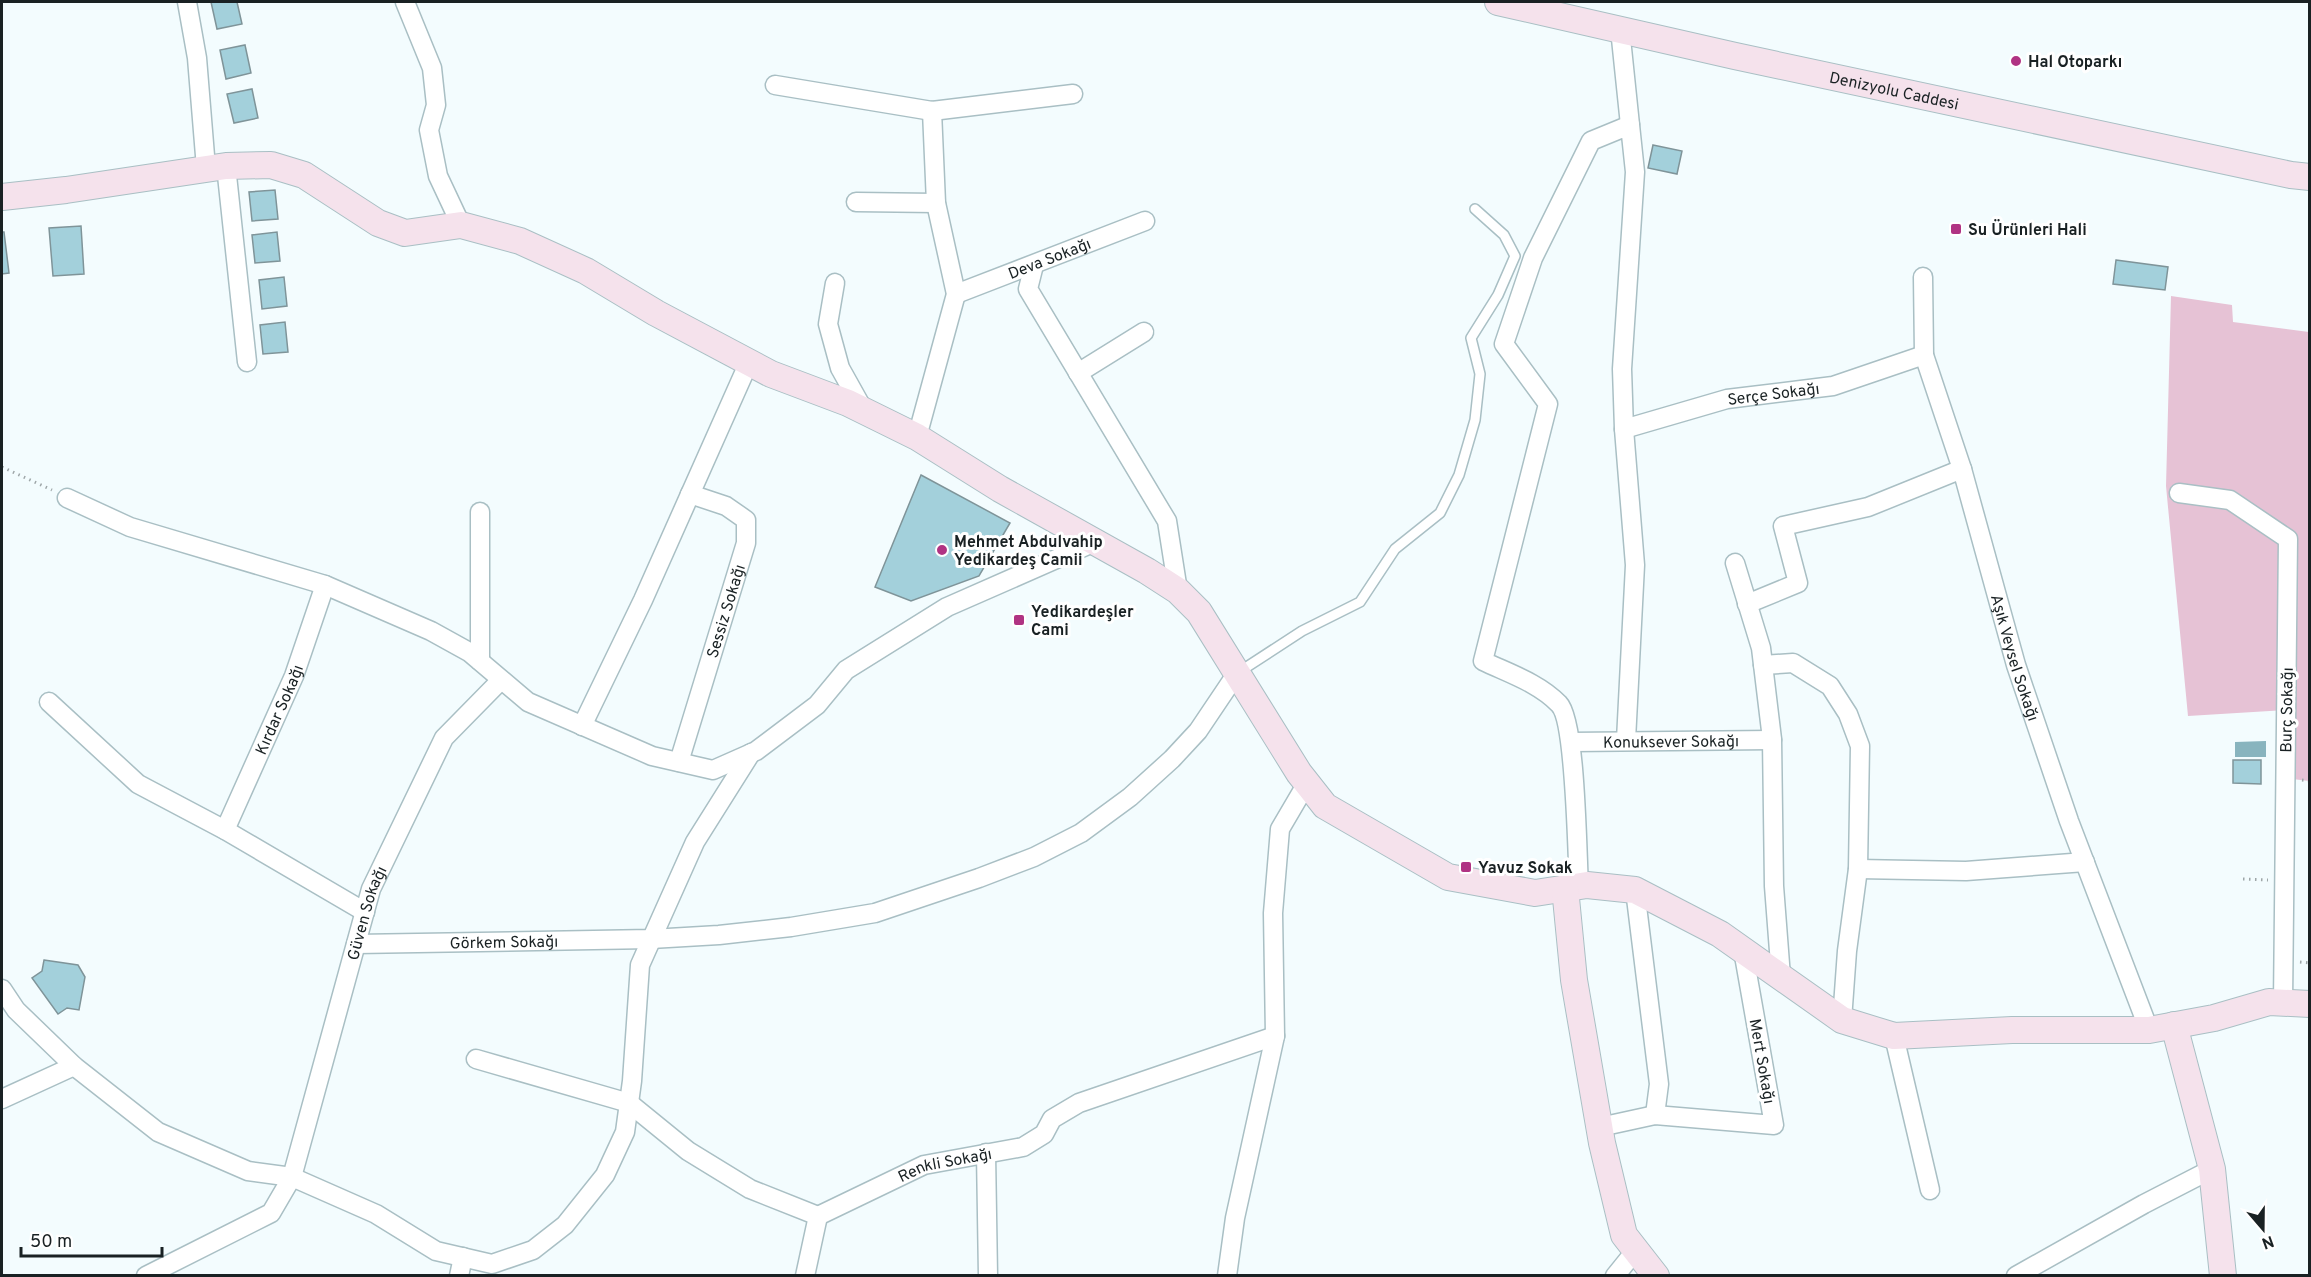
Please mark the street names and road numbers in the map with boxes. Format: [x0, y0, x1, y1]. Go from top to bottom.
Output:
street label: Denizyolu Caddesi [1827, 68, 1961, 116]
street label: Deva Sokağı [1006, 235, 1094, 285]
street label: Serçe Sokağı [1726, 380, 1821, 411]
street label: Sessiz Sokağı [703, 562, 751, 661]
street label: Aşık Veysel Sokağı [1985, 592, 2042, 724]
street label: Kırdar Sokağı [252, 663, 309, 758]
street label: Burç Sokağı [2277, 667, 2299, 753]
street label: Konuksever Sokağı [1603, 732, 1739, 754]
street label: Güven Sokağı [344, 863, 393, 963]
street label: Görkem Sokağı [450, 933, 558, 954]
street label: Mert Sokağı [1744, 1017, 1778, 1105]
street label: Renkli Sokağı [895, 1145, 994, 1188]

